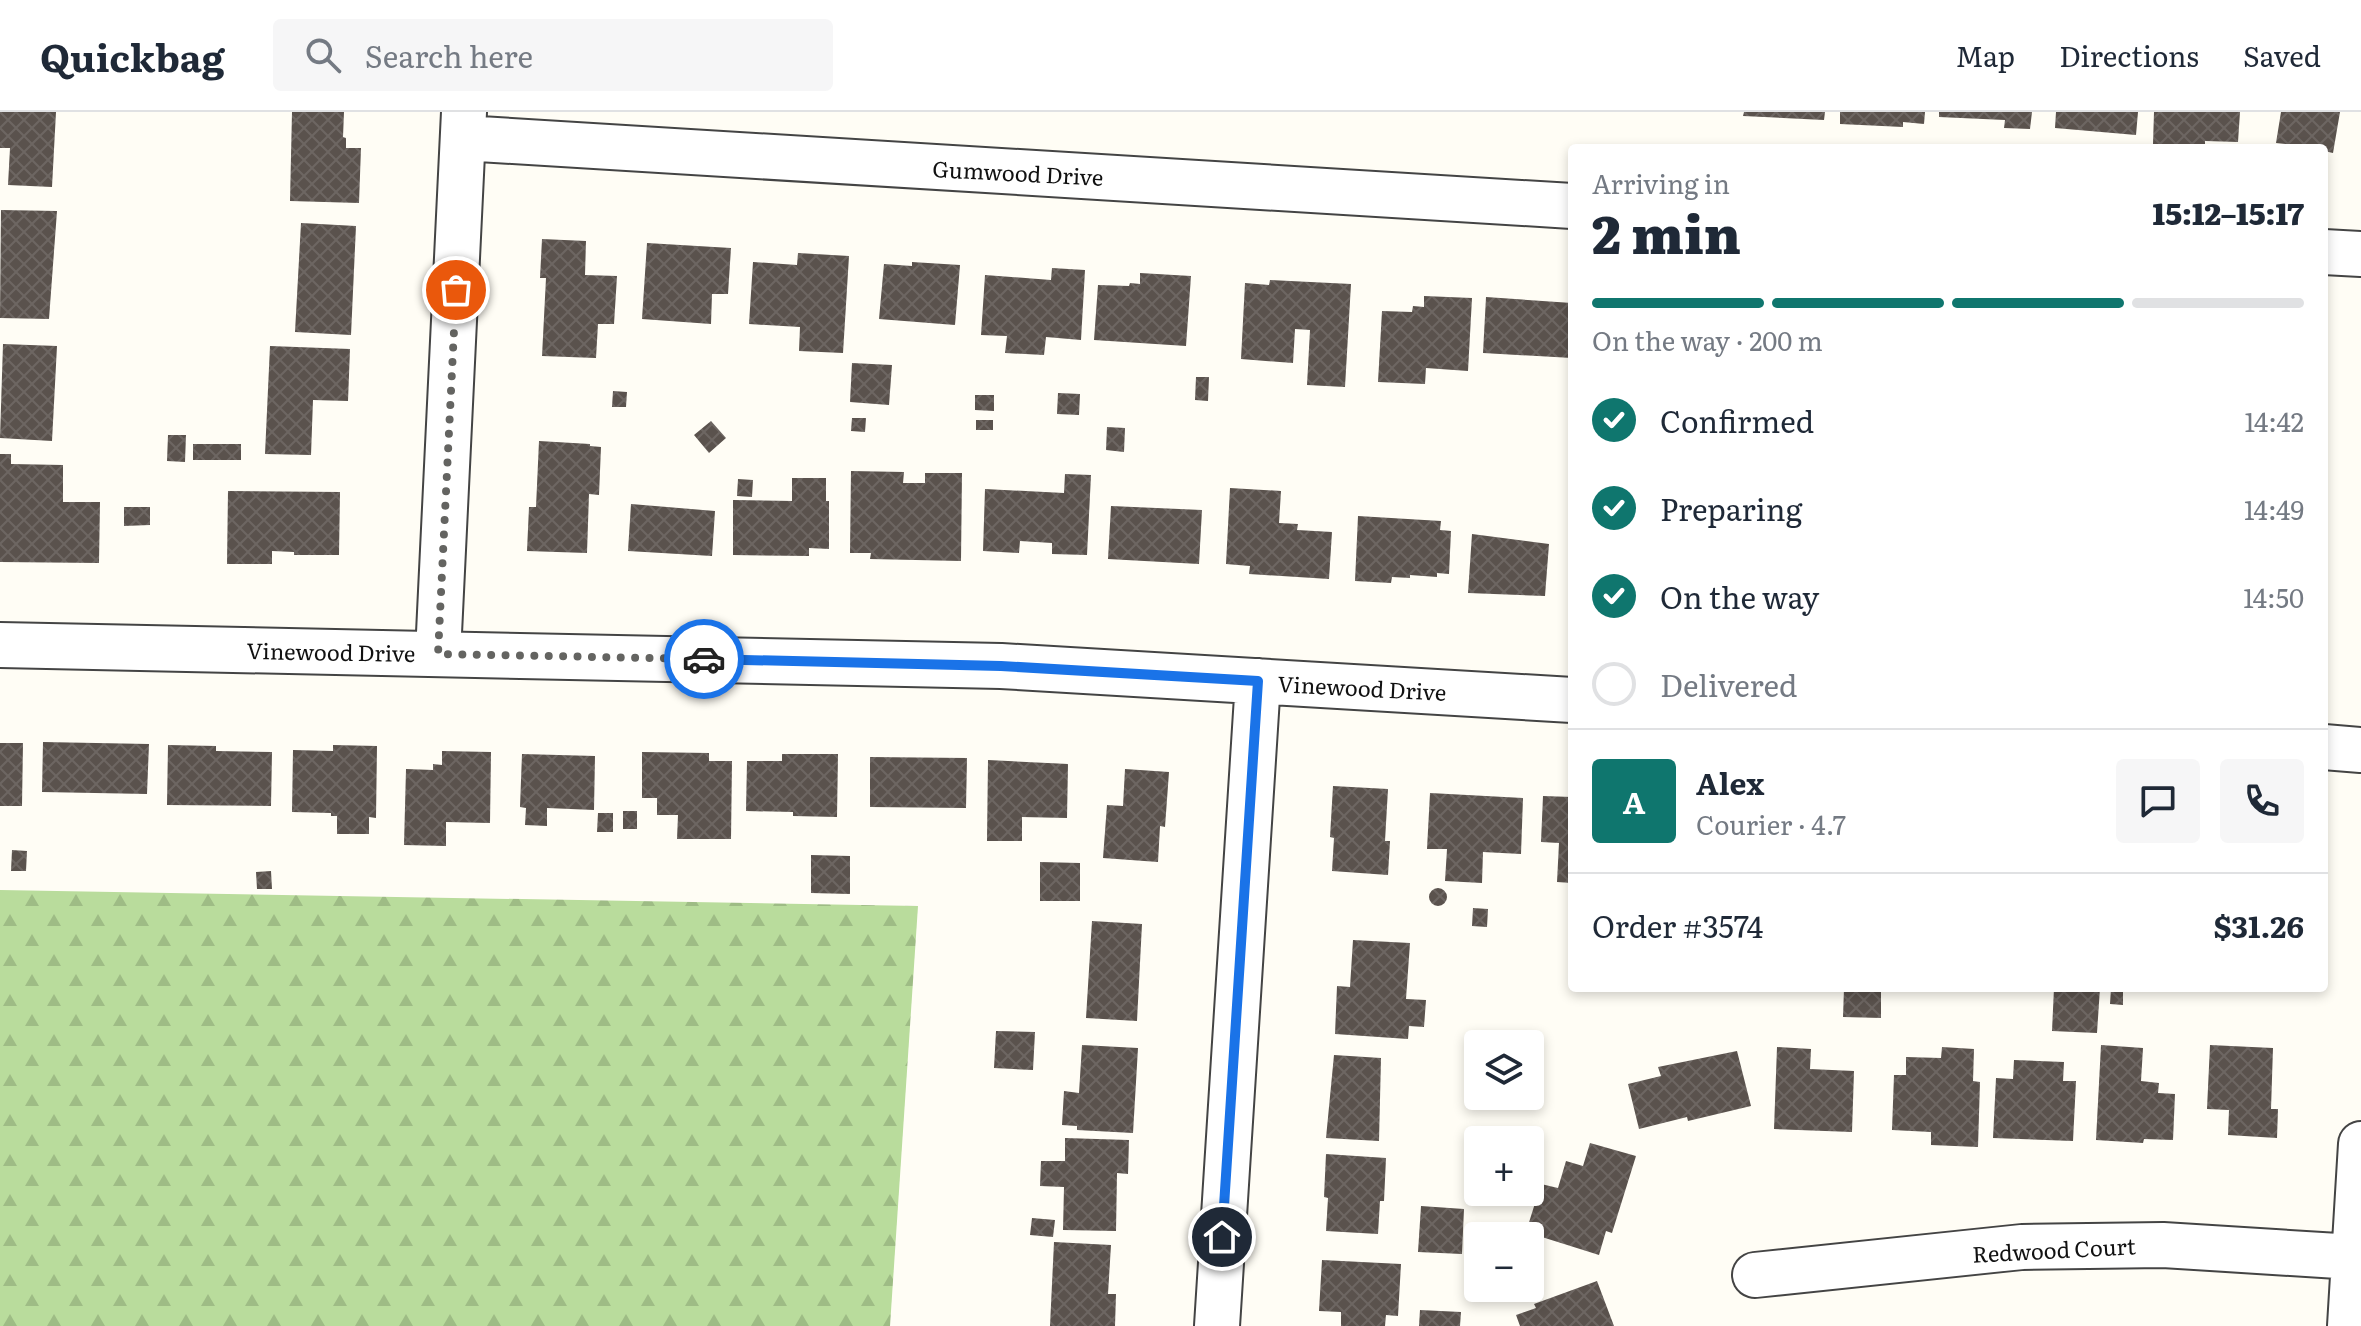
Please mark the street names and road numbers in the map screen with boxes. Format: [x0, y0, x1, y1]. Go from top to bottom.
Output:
street label: Gumwood Drive [932, 151, 1104, 193]
street label: Vinewood Drive [246, 633, 416, 669]
street label: Vinewood Drive [1277, 666, 1447, 708]
street label: Redwood Court [1972, 1228, 2137, 1270]

